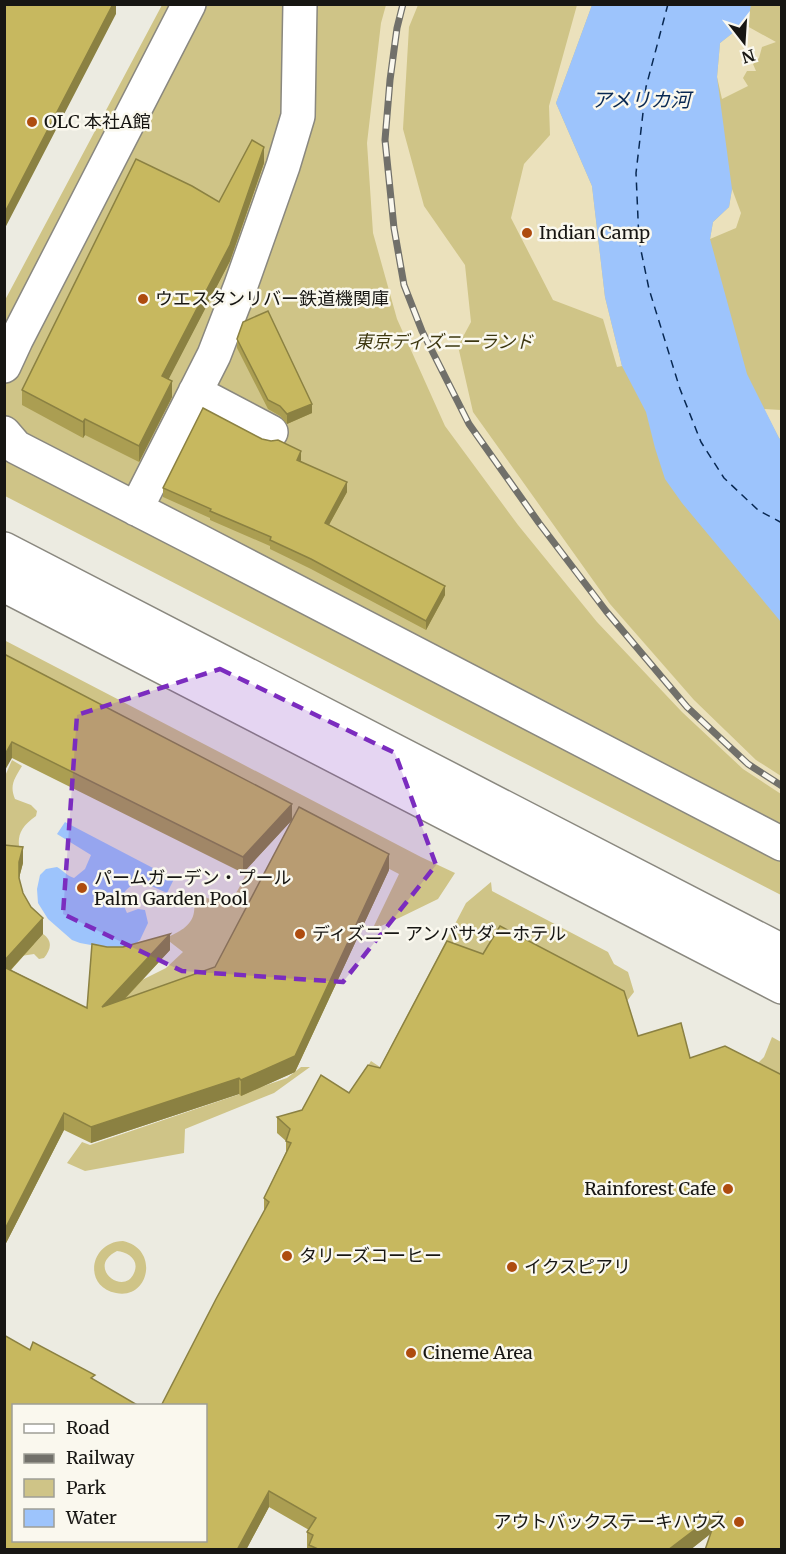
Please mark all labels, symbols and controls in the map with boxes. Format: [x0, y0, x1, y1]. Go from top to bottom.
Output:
north arrow [714, 12, 774, 72]
text: N [739, 45, 757, 68]
water label: アメリカ河 [592, 87, 694, 112]
place label: OLC 本社A館 [44, 110, 151, 133]
marker: OLC 本社A館 [25, 115, 39, 129]
place label: Indian Camp [539, 221, 650, 244]
marker: Indian Camp [520, 226, 534, 240]
place label: ウエスタンリバー鉄道機関庫 [155, 287, 389, 310]
marker: ウエスタンリバー鉄道機関庫 [136, 292, 150, 306]
park label: 東京ディズニーランド [355, 330, 534, 353]
place label: パームガーデン・プール Palm Garden Pool [94, 866, 291, 910]
marker: パームガーデン・プール Palm Garden Pool [75, 881, 89, 895]
place label: ディズニー アンバサダーホテル [312, 922, 566, 945]
marker: ディズニー アンバサダーホテル [293, 927, 307, 941]
place label: Rainforest Cafe [584, 1177, 716, 1200]
marker: Rainforest Cafe [721, 1182, 735, 1196]
place label: タリーズコーヒー [299, 1244, 442, 1267]
marker: タリーズコーヒー [280, 1249, 294, 1263]
place label: イクスピアリ [524, 1255, 631, 1278]
marker: イクスピアリ [505, 1260, 519, 1274]
place label: Cineme Area [423, 1341, 533, 1364]
marker: Cineme Area [404, 1346, 418, 1360]
legend [12, 1404, 207, 1542]
text: Road [66, 1416, 110, 1439]
text: Railway [66, 1446, 135, 1469]
text: Park [66, 1476, 107, 1499]
text: Water [65, 1506, 117, 1529]
place label: アウトバックステーキハウス [494, 1510, 727, 1533]
marker: アウトバックステーキハウス [732, 1515, 746, 1529]

